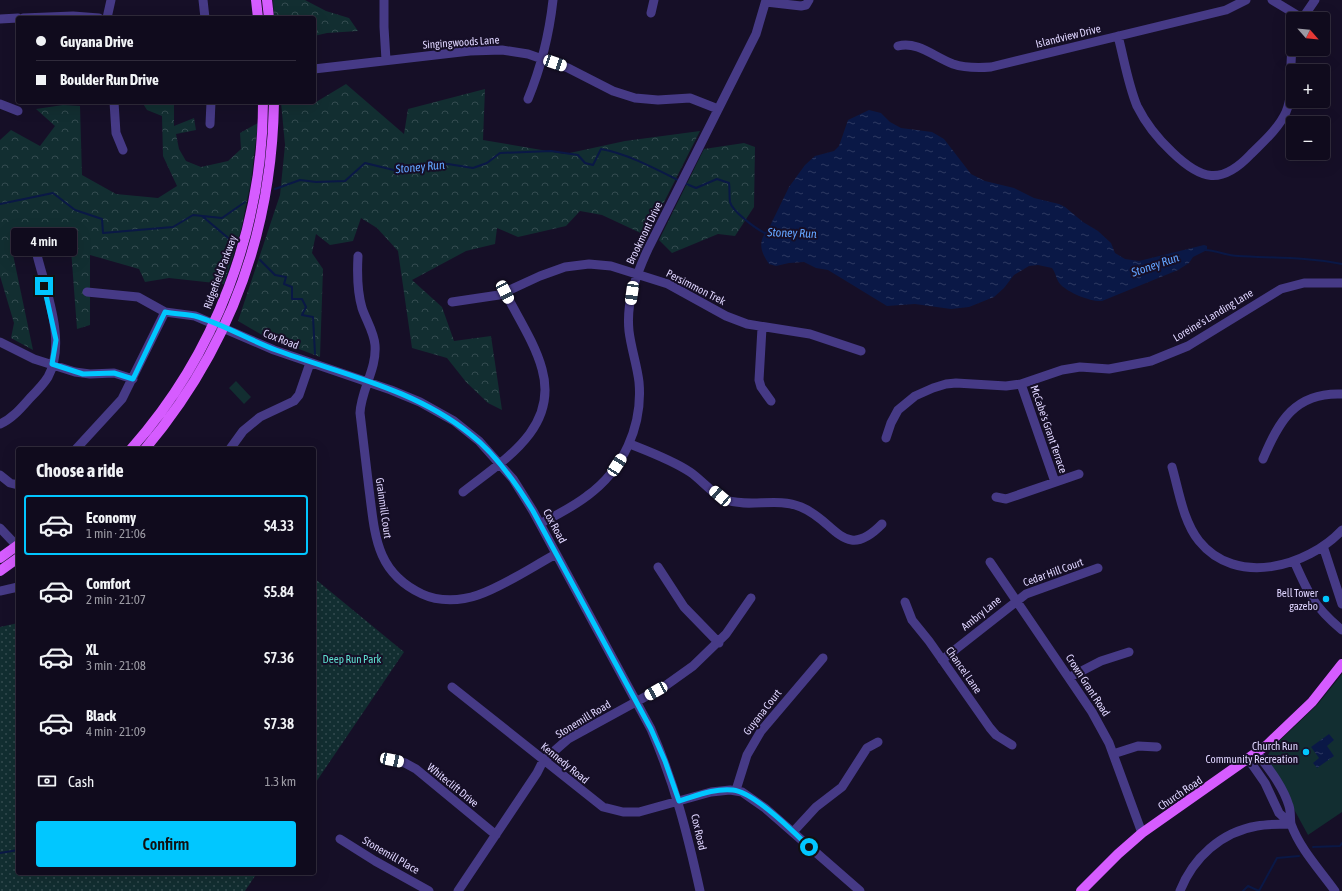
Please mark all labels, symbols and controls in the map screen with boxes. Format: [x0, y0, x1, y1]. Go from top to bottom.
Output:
north arrow [1286, 12, 1330, 56]
map controls [1286, 12, 1330, 160]
street label: Islandview Drive [1034, 22, 1102, 50]
text: Guyana Drive [60, 33, 134, 50]
street label: Singingwoods Lane [422, 33, 500, 51]
car [542, 53, 568, 73]
button: + [1286, 64, 1330, 108]
text: Boulder Run Drive [60, 71, 159, 88]
button: − [1286, 116, 1330, 160]
water label: Stoney Run [394, 158, 445, 176]
street label: Brookmont Drive [624, 200, 664, 266]
water label: Stoney Run [766, 225, 817, 241]
callout: 4 min [11, 228, 77, 256]
street label: Ridgefield Parkway [201, 233, 239, 310]
text: 4 min [31, 234, 57, 249]
water label: Stoney Run [1128, 250, 1181, 280]
street label: Persimmon Trek [664, 267, 728, 307]
route end [35, 277, 53, 295]
car [494, 279, 516, 305]
car [624, 280, 640, 306]
street label: Loreine's Landing Lane [1171, 286, 1255, 344]
street label: Cox Road [262, 327, 300, 351]
street label: McCabe's Grant Terrace [1028, 383, 1070, 475]
car [605, 452, 629, 478]
text: Choose a ride [36, 460, 124, 481]
street label: Grainmill Court [374, 477, 394, 539]
car [707, 484, 733, 508]
icon: car [38, 507, 74, 543]
street label: Cox Road [541, 507, 569, 545]
text: Economy [86, 509, 136, 526]
text: $4.33 [264, 517, 294, 534]
text: 1 min · 21:06 [86, 526, 146, 541]
street label: Cedar Hill Court [1021, 556, 1085, 588]
icon: car [38, 573, 74, 609]
text: Comfort [86, 575, 130, 592]
text: $5.84 [264, 583, 294, 600]
place label: Bell Tower gazebo [1277, 587, 1319, 612]
text: 2 min · 21:07 [86, 592, 146, 607]
street label: Ambry Lane [959, 593, 1003, 633]
marker: Bell Tower gazebo [1321, 594, 1331, 604]
icon: car [38, 639, 74, 675]
text: XL [86, 641, 99, 658]
street label: Chancel Lane [944, 644, 984, 696]
text: $7.36 [264, 649, 294, 666]
street label: Crown Grant Road [1063, 652, 1113, 718]
park label: Deep Run Park [323, 653, 382, 665]
text: 3 min · 21:08 [86, 658, 146, 673]
car [643, 680, 669, 702]
street label: Guyana Court [741, 687, 783, 737]
street label: Stonemill Road [553, 698, 613, 740]
icon: car [38, 705, 74, 741]
text: Black [86, 707, 116, 724]
text: $7.38 [264, 715, 294, 732]
text: 4 min · 21:09 [86, 724, 146, 739]
street label: Kennedy Road [539, 740, 591, 786]
place label: Church Run Community Recreation [1206, 740, 1298, 765]
marker: Church Run Community Recreation [1301, 747, 1311, 757]
car [379, 752, 405, 768]
street label: Whiteclift Drive [425, 761, 481, 809]
icon: cash [36, 770, 58, 792]
text: Cash [68, 773, 94, 790]
text: 1.3 km [265, 774, 296, 789]
street label: Church Road [1156, 774, 1204, 812]
street label: Cox Road [689, 813, 709, 851]
button: Confirm [36, 821, 296, 867]
street label: Stonemill Place [361, 834, 421, 876]
route start [800, 838, 818, 856]

